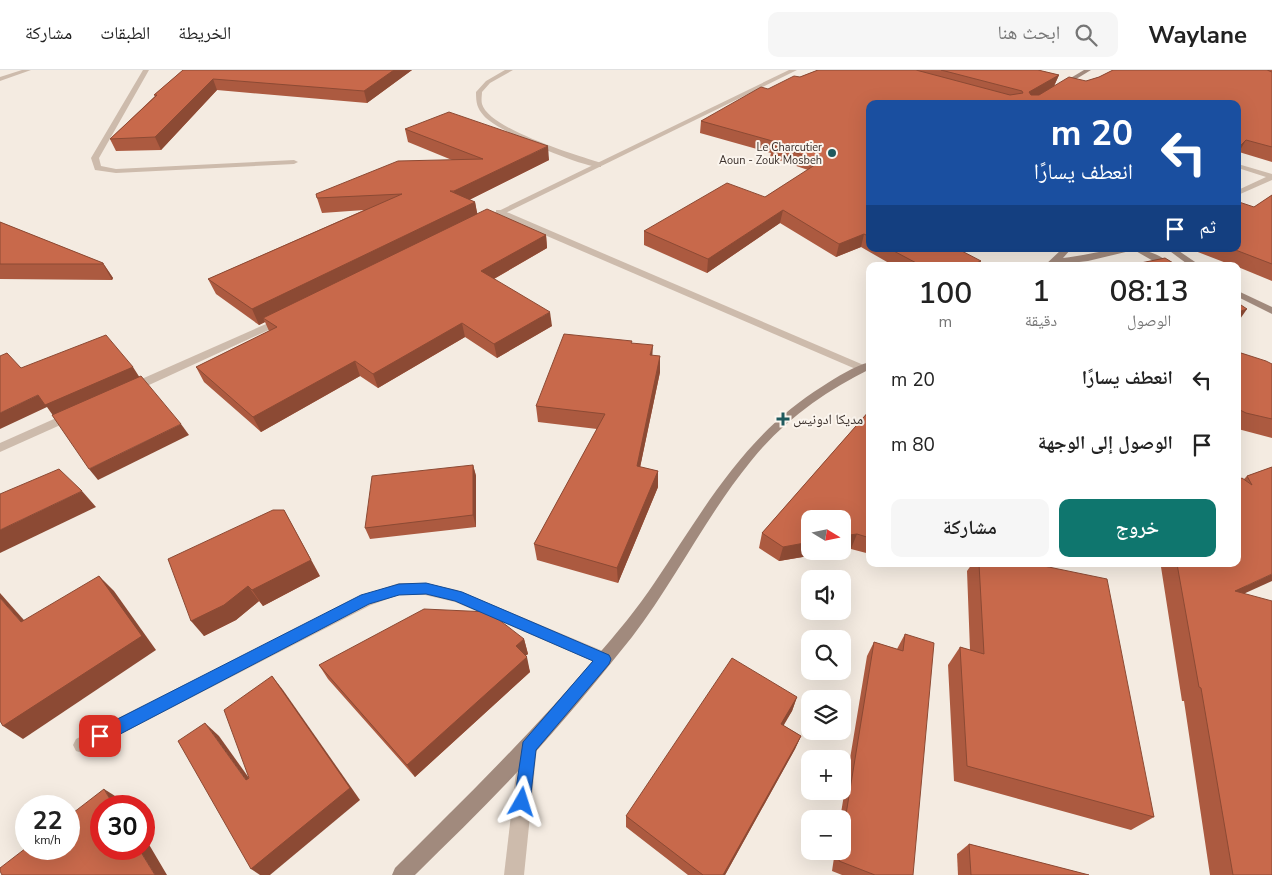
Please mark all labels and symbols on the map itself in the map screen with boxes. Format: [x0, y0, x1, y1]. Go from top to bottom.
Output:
place label: Le Charcutier Aoun - Zouk Mosbeh [719, 140, 822, 168]
marker: Le Charcutier Aoun - Zouk Mosbeh [826, 147, 838, 159]
place label: مديكا ادونيس [793, 410, 863, 429]
marker: مديكا ادونيس [777, 413, 789, 425]
north arrow [801, 510, 851, 560]
pin [79, 715, 121, 757]
position arrow [495, 775, 547, 827]
speed limit sign: 30 [90, 795, 155, 860]

